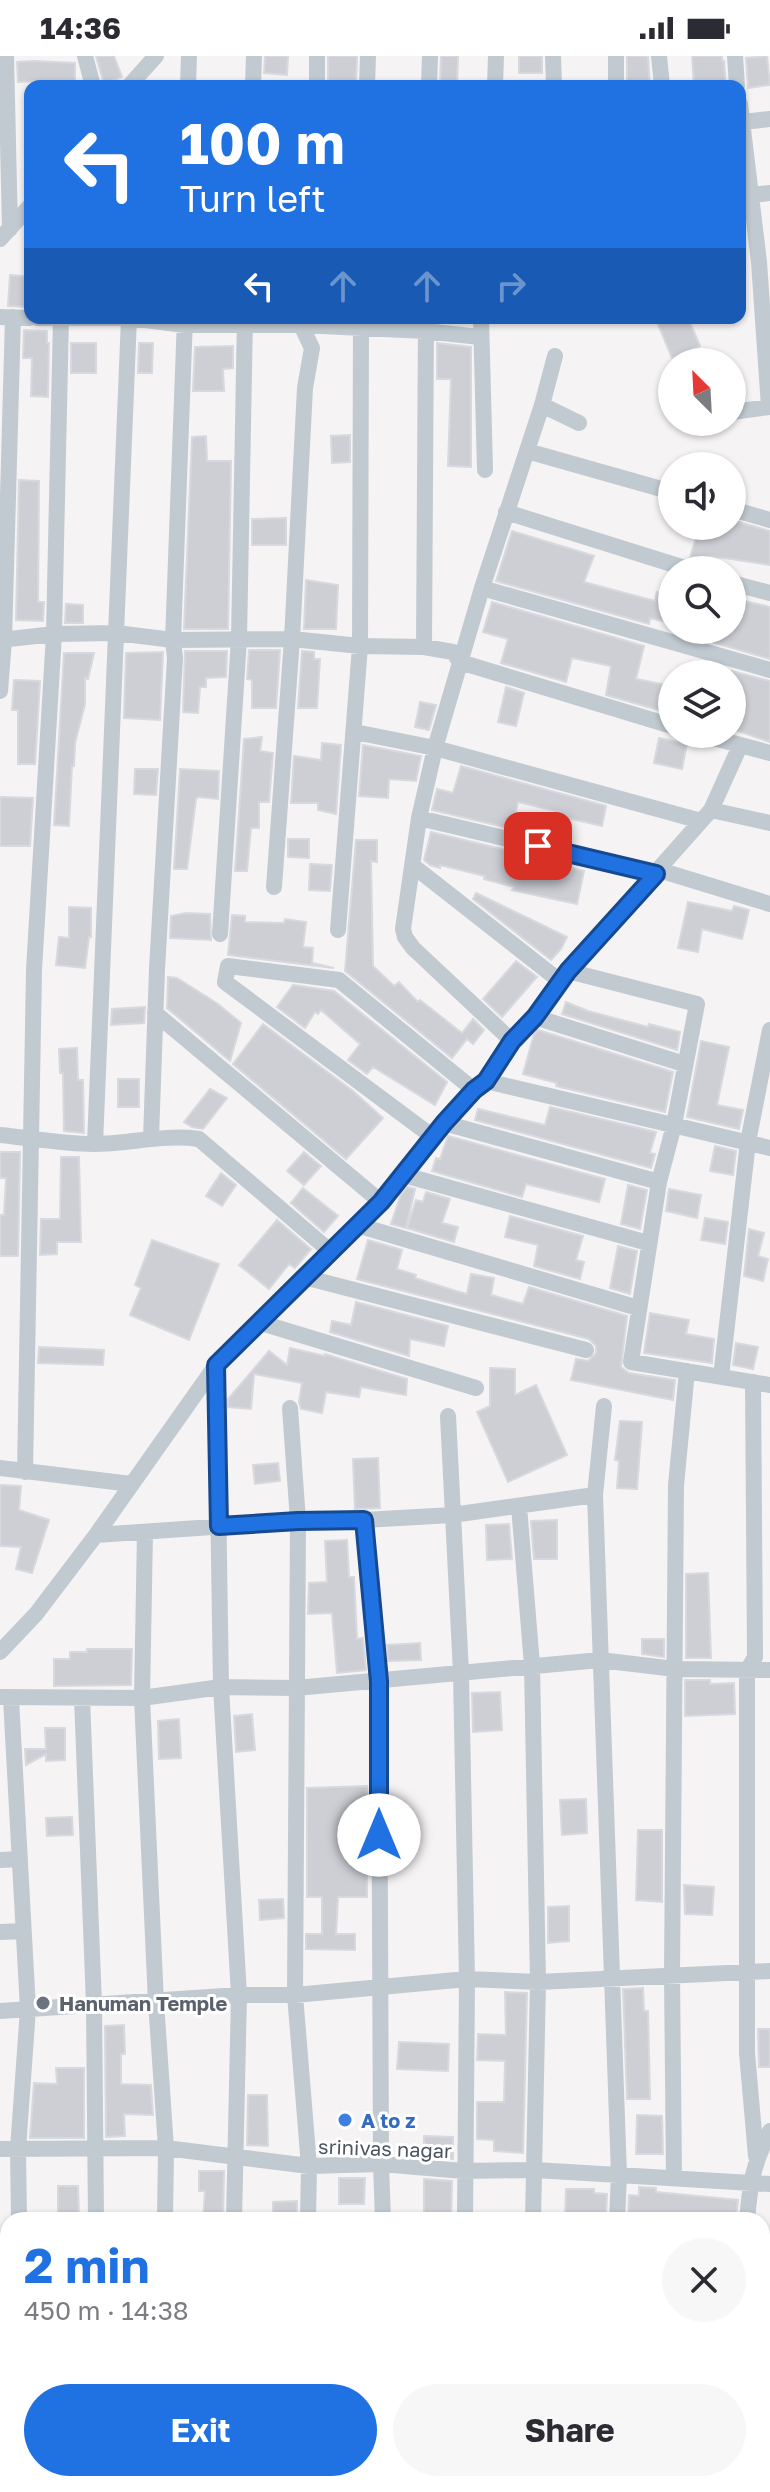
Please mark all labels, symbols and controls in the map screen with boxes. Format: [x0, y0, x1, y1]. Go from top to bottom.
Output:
text: 14:36 [40, 10, 121, 46]
text: 100 m [180, 109, 345, 176]
icon: left [48, 112, 152, 216]
text: Turn left [180, 177, 326, 220]
icon: left [237, 264, 281, 308]
icon: ahead [321, 264, 365, 308]
icon: ahead [405, 264, 449, 308]
icon: right [489, 264, 533, 308]
north arrow [658, 348, 746, 436]
map controls [658, 348, 746, 748]
button: sound [658, 452, 746, 540]
button: search [658, 556, 746, 644]
button: layers [658, 660, 746, 748]
pin [504, 812, 572, 880]
icon: arrive [516, 824, 560, 868]
position arrow [337, 1793, 421, 1877]
place label: Hanuman Temple [59, 1991, 228, 2015]
marker: Hanuman Temple [34, 1994, 52, 2012]
place label: A to z [361, 2108, 415, 2132]
marker: A to z [336, 2111, 354, 2129]
street label: srinivas nagar [318, 2134, 453, 2162]
text: 2 min [24, 2236, 149, 2294]
button: close [662, 2238, 746, 2322]
text: 450 m · 14:38 [24, 2295, 189, 2326]
button: Exit [24, 2384, 377, 2476]
button: Share [393, 2384, 746, 2476]

